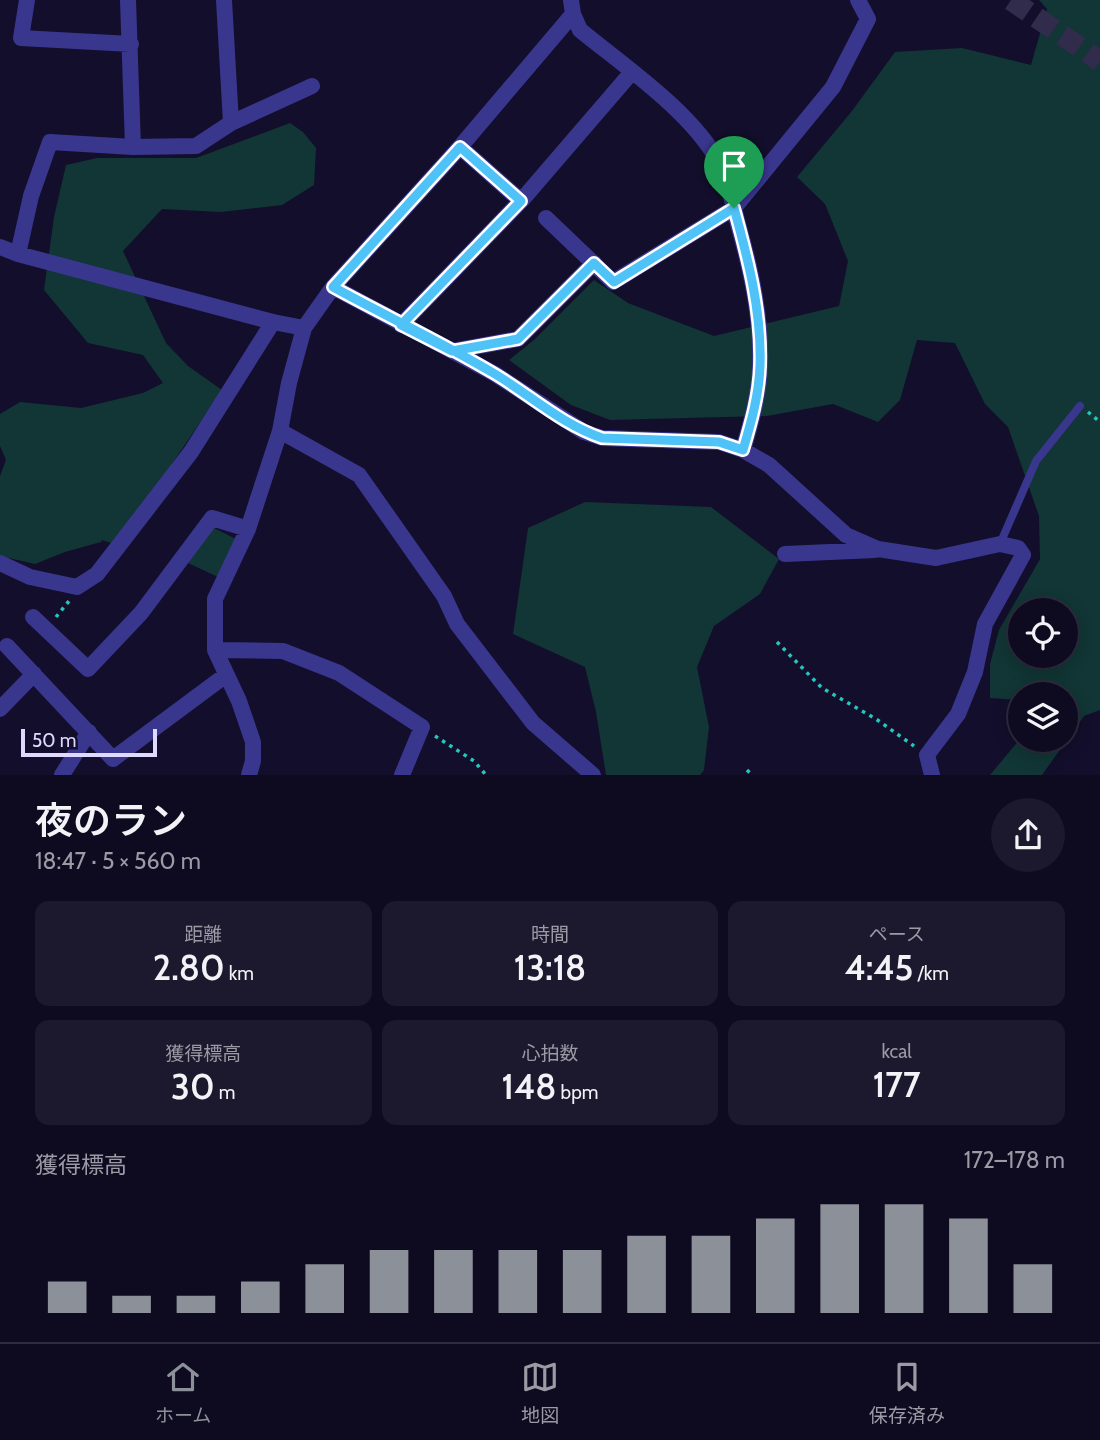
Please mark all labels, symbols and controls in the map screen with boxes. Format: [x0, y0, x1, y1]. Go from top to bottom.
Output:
pin [704, 136, 764, 208]
icon: arrive [715, 147, 753, 185]
map controls [1008, 598, 1078, 752]
button: locate [1008, 598, 1078, 668]
button: layers [1008, 682, 1078, 752]
scale bar [21, 726, 158, 758]
text: 50 m [32, 729, 76, 752]
text: 夜のラン [35, 797, 187, 844]
button: share [991, 798, 1065, 872]
text: 18:47 · 5 × 560 m [35, 847, 201, 875]
text: 距離 [184, 923, 222, 946]
text: 時間 [531, 923, 569, 946]
text: ペース [869, 923, 925, 946]
text: 2.80 [153, 946, 225, 989]
text: 13:18 [514, 946, 586, 989]
text: 4:45 [844, 946, 913, 989]
text: km [225, 962, 254, 985]
text: /km [913, 962, 949, 985]
text: kcal [881, 1040, 912, 1063]
text: 獲得標高 [165, 1042, 241, 1065]
text: 心拍数 [521, 1042, 579, 1065]
text: 177 [873, 1063, 921, 1106]
text: 30 [171, 1065, 215, 1108]
text: 148 [502, 1065, 556, 1108]
text: m [215, 1081, 236, 1104]
text: bpm [556, 1081, 598, 1104]
text: 172–178 m [964, 1146, 1065, 1174]
text: 獲得標高 [35, 1151, 127, 1179]
tab: ホーム [155, 1358, 211, 1427]
tab: 地図 [521, 1358, 559, 1427]
tab: 保存済み [869, 1358, 945, 1427]

